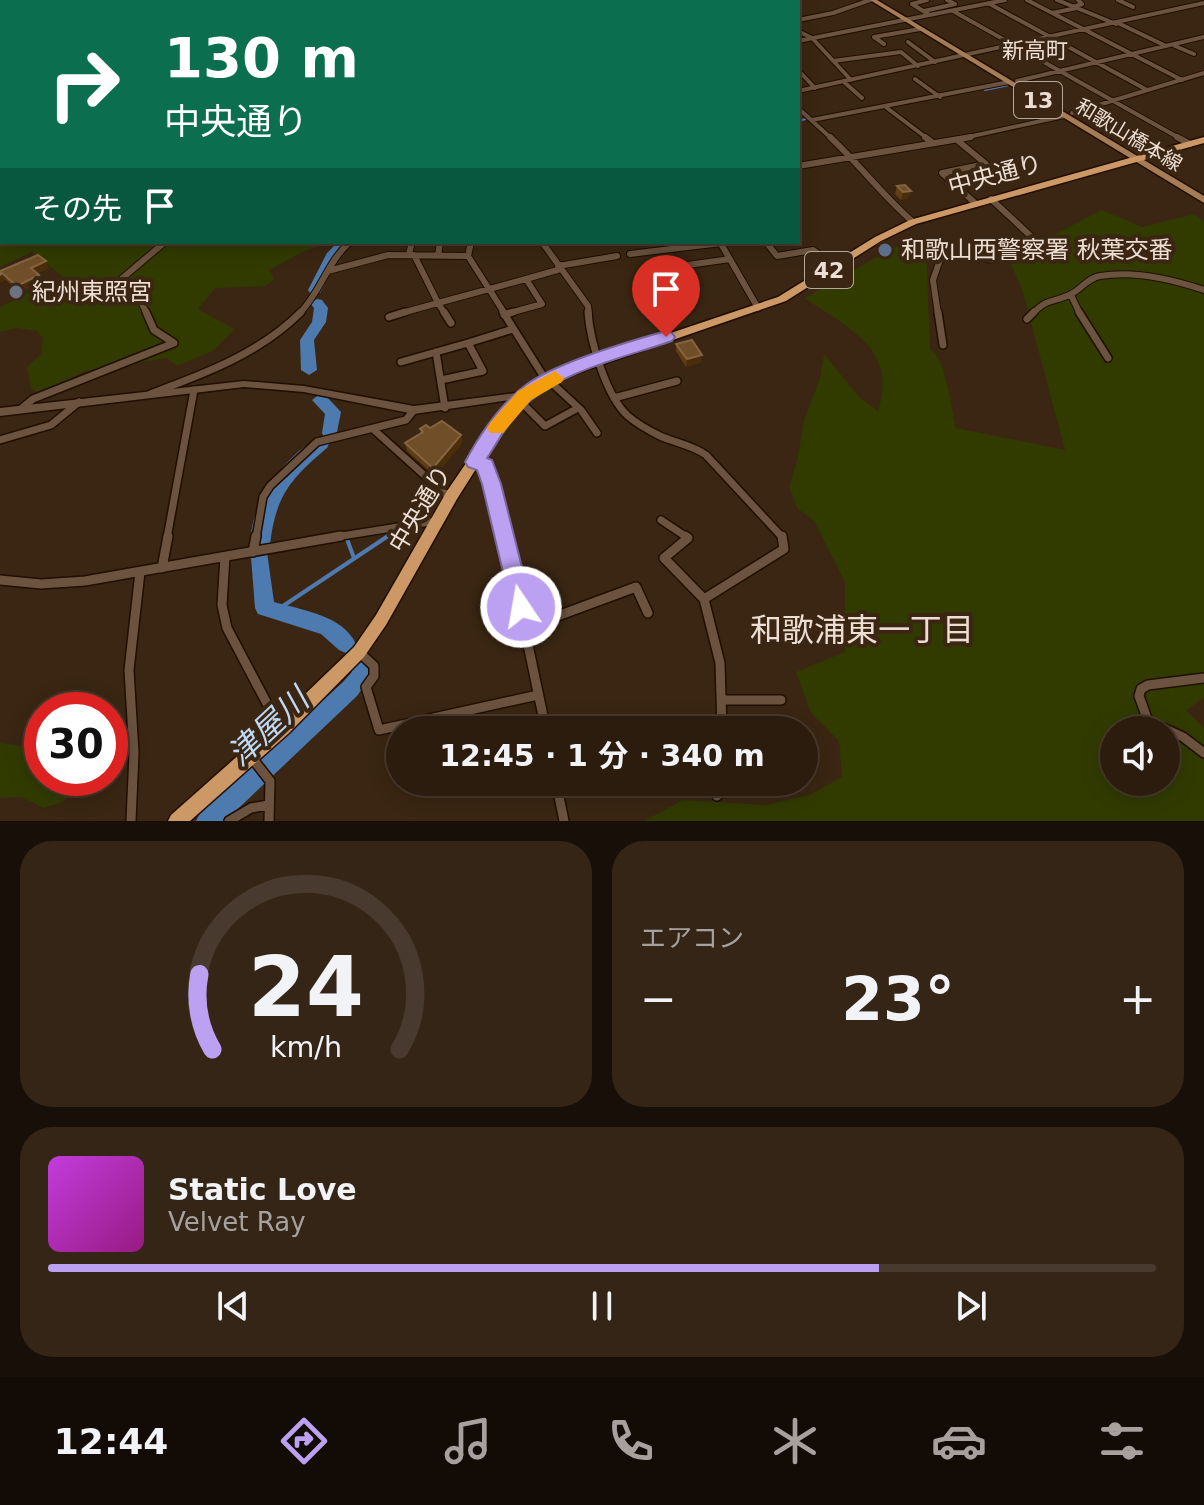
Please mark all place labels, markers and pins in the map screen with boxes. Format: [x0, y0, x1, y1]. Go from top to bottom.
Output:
place label: 和歌山西警察署 秋葉交番 [901, 236, 1173, 264]
marker: 和歌山西警察署 秋葉交番 [876, 241, 894, 259]
pin [632, 255, 700, 337]
place label: 紀州東照宮 [32, 278, 152, 306]
marker: 紀州東照宮 [7, 283, 25, 301]

